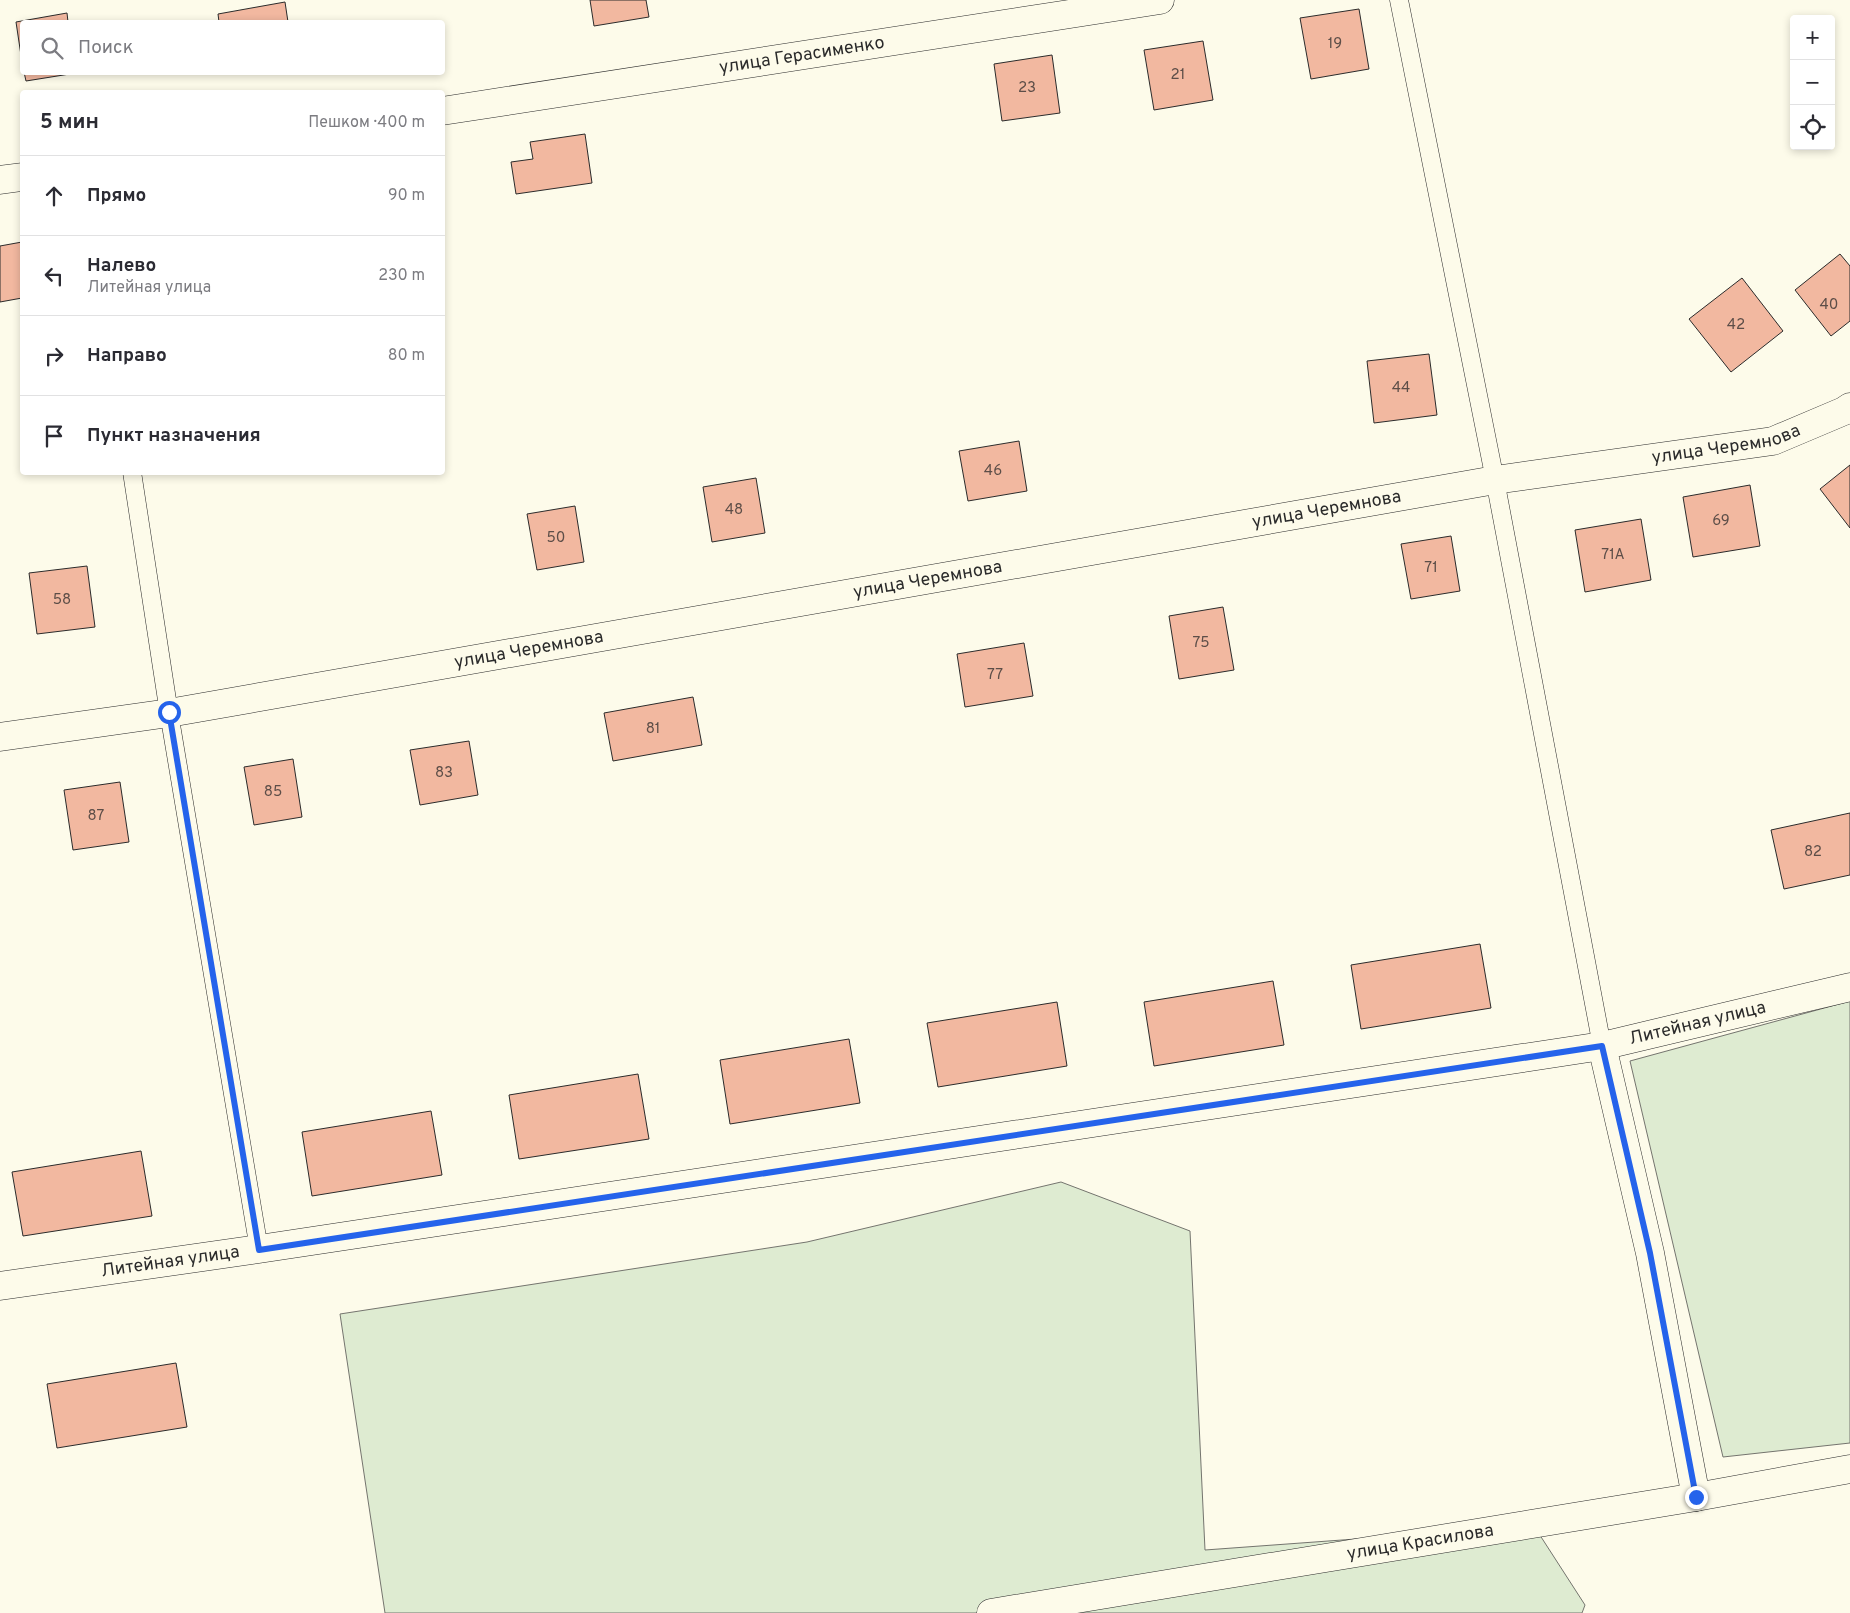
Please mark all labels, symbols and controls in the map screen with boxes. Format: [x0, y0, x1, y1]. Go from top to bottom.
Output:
map controls [1790, 15, 1835, 150]
button: + [1790, 15, 1835, 60]
search box [20, 20, 445, 75]
street label: улица Герасименко [717, 31, 886, 80]
icon: search [38, 34, 66, 62]
house number: 19 [1328, 35, 1342, 54]
text: Поиск [78, 36, 134, 60]
button: − [1790, 60, 1835, 105]
house number: 21 [1171, 66, 1185, 85]
house number: 23 [1018, 79, 1036, 98]
button: locate [1790, 105, 1835, 150]
text: 5 мин [40, 109, 99, 136]
text: Пешком · 400 m [308, 113, 425, 133]
icon: ahead [40, 182, 68, 210]
text: Прямо [87, 184, 146, 208]
text: 90 m [388, 186, 425, 206]
text: Налево [87, 254, 156, 278]
icon: left [40, 262, 68, 290]
text: 230 m [378, 266, 425, 286]
text: Литейная улица [87, 278, 211, 298]
house number: 40 [1820, 296, 1838, 315]
house number: 42 [1727, 316, 1745, 335]
icon: right [40, 342, 68, 370]
text: Направо [87, 344, 167, 368]
text: 80 m [388, 346, 425, 366]
house number: 44 [1392, 379, 1410, 398]
street label: улица Черемнова [1650, 419, 1804, 469]
icon: arrive [40, 422, 68, 450]
text: Пункт назначения [87, 424, 261, 448]
house number: 46 [984, 462, 1002, 481]
street label: улица Черемнова [1250, 485, 1403, 534]
house number: 48 [725, 501, 743, 520]
house number: 69 [1712, 512, 1730, 531]
house number: 50 [547, 529, 565, 548]
house number: 71А [1601, 546, 1625, 565]
street label: улица Черемнова [851, 555, 1004, 604]
house number: 71 [1424, 559, 1438, 578]
house number: 58 [53, 591, 71, 610]
street label: улица Черемнова [452, 625, 605, 674]
house number: 75 [1192, 634, 1210, 653]
house number: 77 [987, 666, 1003, 685]
route start [158, 701, 181, 724]
house number: 81 [646, 720, 660, 739]
house number: 83 [435, 764, 453, 783]
house number: 85 [264, 783, 282, 802]
house number: 87 [88, 807, 105, 826]
house number: 82 [1804, 843, 1822, 862]
street label: Литейная улица [1627, 996, 1768, 1051]
street label: Литейная улица [99, 1240, 241, 1283]
route end [1685, 1486, 1708, 1509]
street label: улица Красилова [1345, 1519, 1495, 1566]

